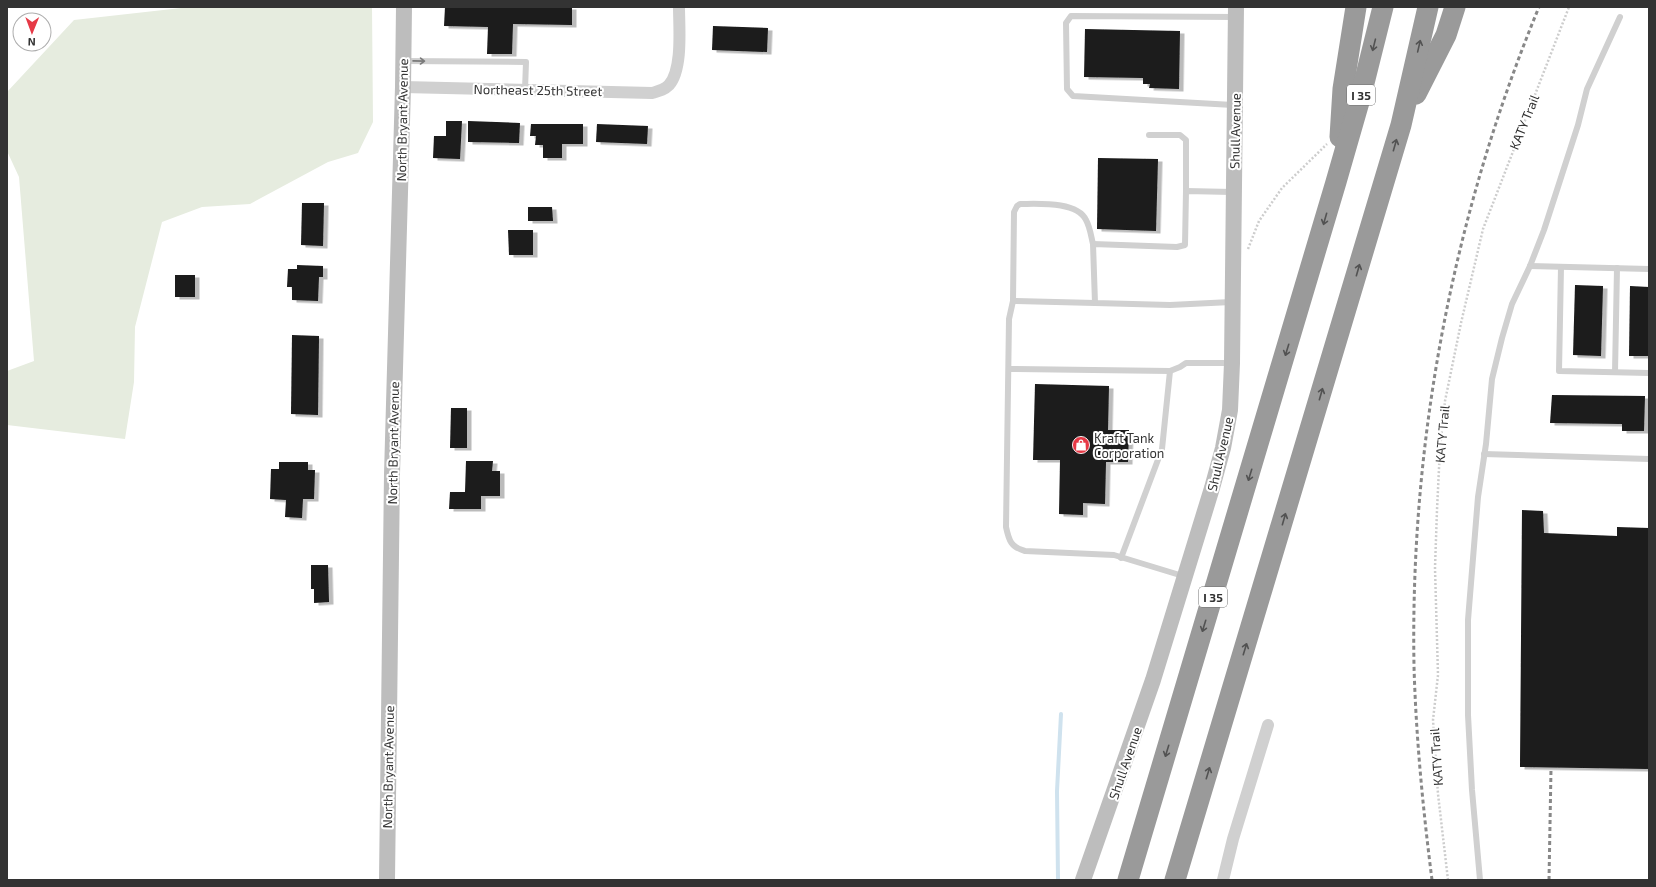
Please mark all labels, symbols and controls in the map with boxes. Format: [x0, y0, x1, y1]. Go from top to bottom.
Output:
north arrow [12, 12, 52, 52]
text: N [28, 36, 36, 49]
one-way arrow [1369, 38, 1377, 51]
one-way arrow [1416, 40, 1424, 53]
one-way arrow [412, 57, 425, 65]
street label: North Bryant Avenue [393, 58, 411, 182]
street label: Northeast 25th Street [474, 81, 602, 99]
road number: I 35 [1347, 85, 1375, 105]
street label: KATY Trail [1506, 92, 1542, 152]
street label: Shull Avenue [1226, 93, 1244, 169]
one-way arrow [1392, 139, 1399, 152]
one-way arrow [1321, 212, 1328, 225]
one-way arrow [1355, 264, 1362, 277]
one-way arrow [1283, 344, 1290, 357]
street label: North Bryant Avenue [384, 381, 402, 505]
one-way arrow [1318, 388, 1325, 401]
street label: KATY Trail [1432, 404, 1453, 464]
street label: Shull Avenue [1204, 415, 1236, 493]
place label: Kraft Tank Corporation [1094, 430, 1164, 461]
shop icon: Kraft Tank Corporation [1071, 435, 1091, 455]
one-way arrow [1246, 468, 1253, 481]
one-way arrow [1281, 513, 1288, 526]
road number: I 35 [1199, 587, 1227, 607]
one-way arrow [1200, 620, 1207, 633]
one-way arrow [1242, 643, 1249, 656]
street label: North Bryant Avenue [379, 705, 397, 829]
street label: Shull Avenue [1105, 725, 1145, 801]
street label: KATY Trail [1426, 727, 1446, 786]
one-way arrow [1163, 744, 1170, 757]
one-way arrow [1205, 767, 1212, 780]

